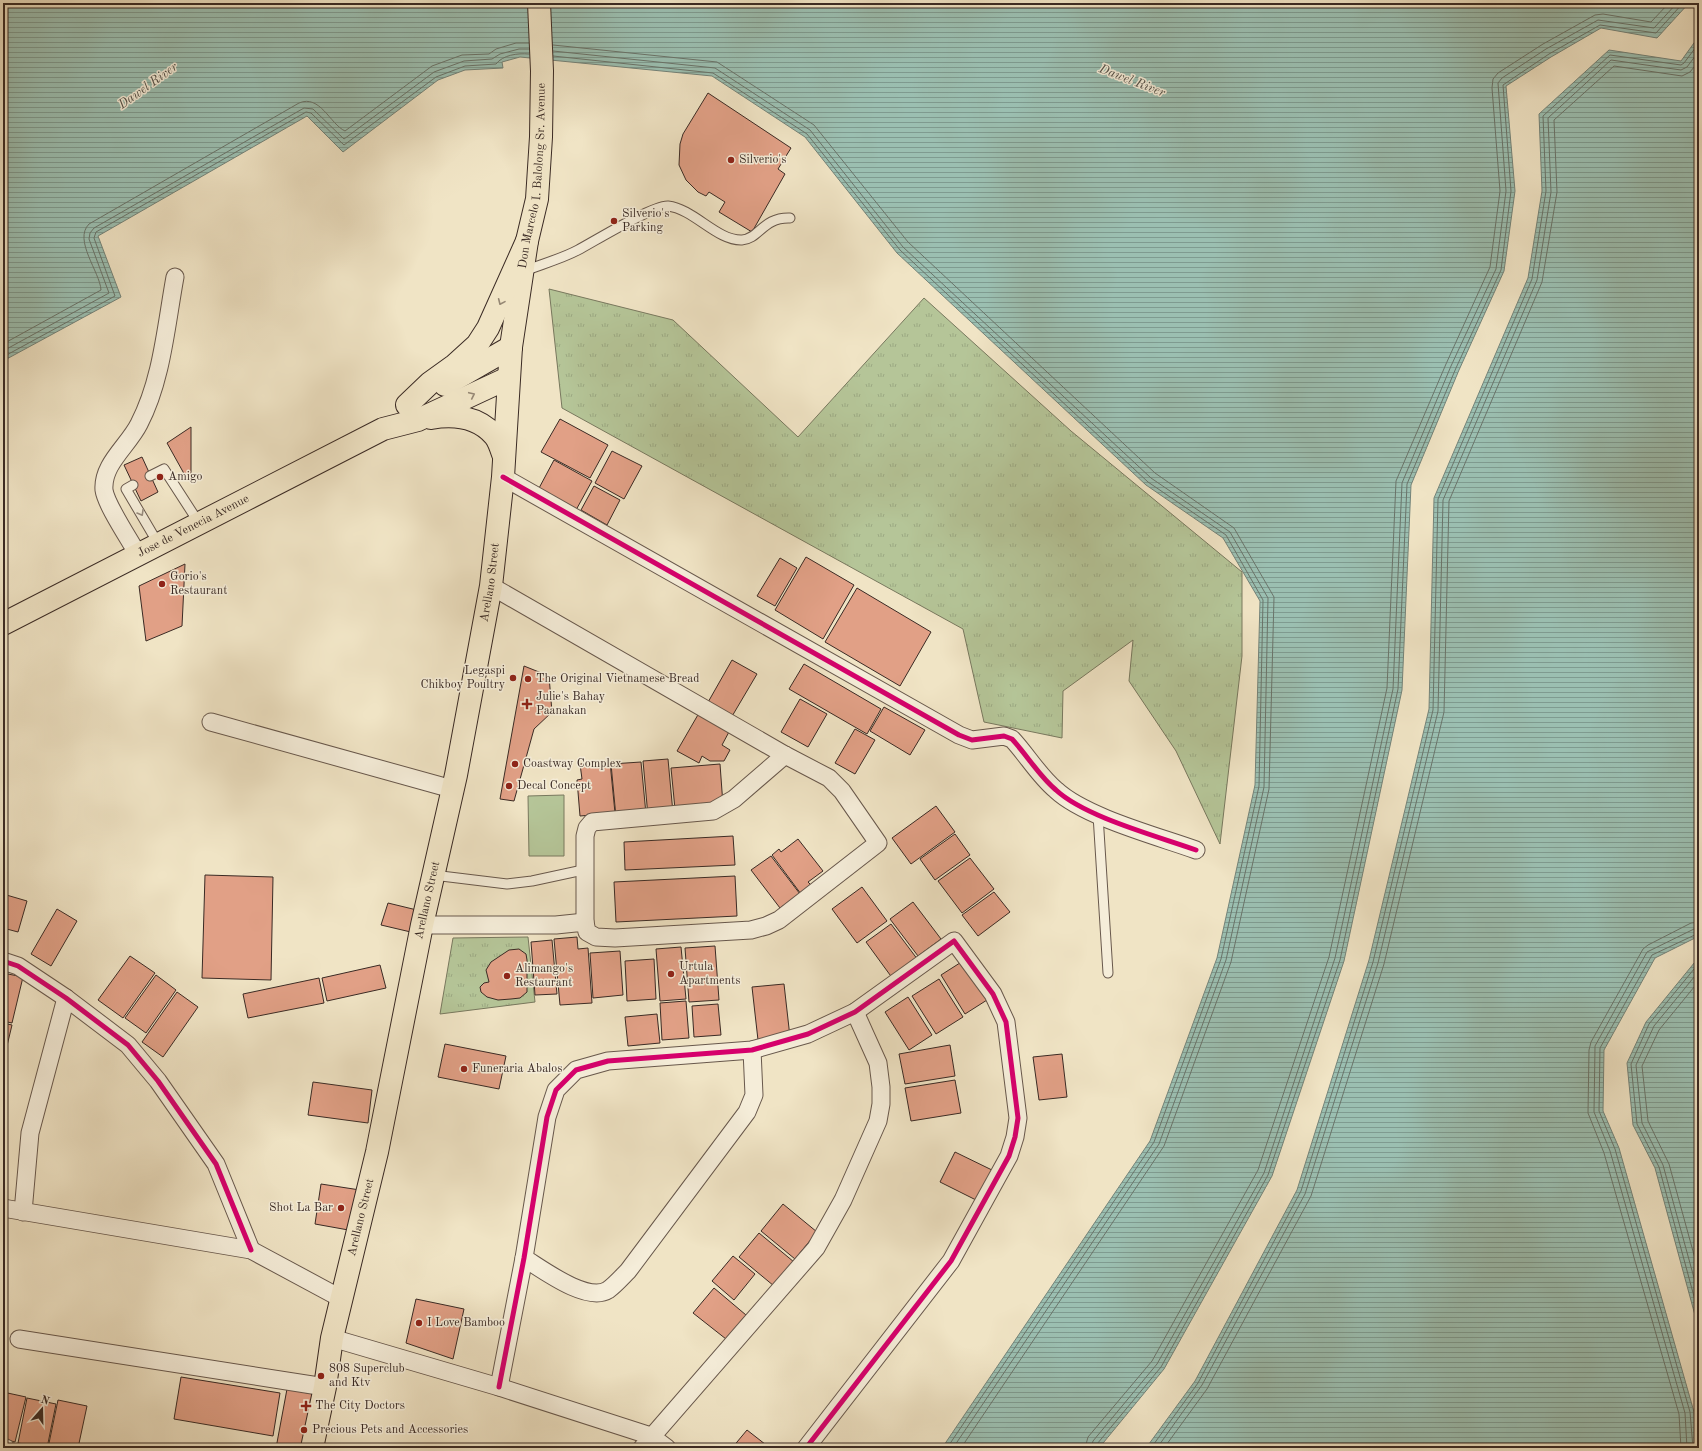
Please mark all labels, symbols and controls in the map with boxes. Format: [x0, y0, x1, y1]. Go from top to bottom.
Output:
water label: Dawel River [115, 60, 180, 112]
water label: Dawel River [1096, 62, 1167, 100]
street label: Don Marcelo I. Balolong Sr. Avenue [517, 82, 548, 269]
place label: Silverio's [739, 154, 786, 166]
marker: Silverio's [726, 155, 736, 165]
place label: Silverio's Parking [622, 208, 669, 234]
marker: Silverio's Parking [609, 216, 619, 226]
one-way arrow [497, 298, 505, 305]
one-way arrow [468, 392, 475, 400]
place label: Amigo [168, 471, 202, 483]
marker: Amigo [155, 472, 165, 482]
street label: Jose de Venecia Avenue [136, 493, 251, 560]
one-way arrow [136, 509, 143, 516]
street label: Arellano Street [478, 542, 502, 623]
place label: Gorio's Restaurant [170, 571, 227, 597]
marker: Gorio's Restaurant [157, 579, 167, 589]
place label: Legaspi Chikboy Poultry [421, 665, 506, 691]
marker: Legaspi Chikboy Poultry [508, 673, 518, 683]
place label: The Original Vietnamese Bread [536, 673, 699, 685]
marker: The Original Vietnamese Bread [523, 674, 533, 684]
place label: Julie's Bahay Paanakan [536, 691, 606, 717]
marker: Julie's Bahay Paanakan [521, 698, 533, 710]
place label: Coastway Complex [523, 758, 621, 770]
marker: Coastway Complex [510, 759, 520, 769]
place label: Decal Concept [517, 780, 591, 792]
marker: Decal Concept [504, 781, 514, 791]
street label: Arellano Street [413, 860, 442, 940]
place label: Urtula Apartments [679, 961, 740, 987]
place label: Alimango's Restaurant [515, 963, 573, 989]
marker: Urtula Apartments [666, 969, 676, 979]
marker: Alimango's Restaurant [502, 971, 512, 981]
place label: Funeraria Abalos [472, 1063, 562, 1075]
marker: Funeraria Abalos [459, 1064, 469, 1074]
street label: Arellano Street [346, 1177, 376, 1258]
place label: Shot La Bar [269, 1202, 333, 1214]
marker: Shot La Bar [336, 1203, 346, 1213]
place label: I Love Bamboo [427, 1317, 505, 1329]
marker: I Love Bamboo [414, 1318, 424, 1328]
place label: 808 Superclub and Ktv [329, 1363, 405, 1389]
marker: 808 Superclub and Ktv [316, 1371, 326, 1381]
north arrow [22, 1389, 62, 1429]
text: N [39, 1394, 51, 1408]
marker: The City Doctors [300, 1400, 312, 1412]
place label: The City Doctors [315, 1400, 405, 1412]
place label: Precious Pets and Accessories [312, 1424, 468, 1436]
marker: Precious Pets and Accessories [299, 1425, 309, 1435]

